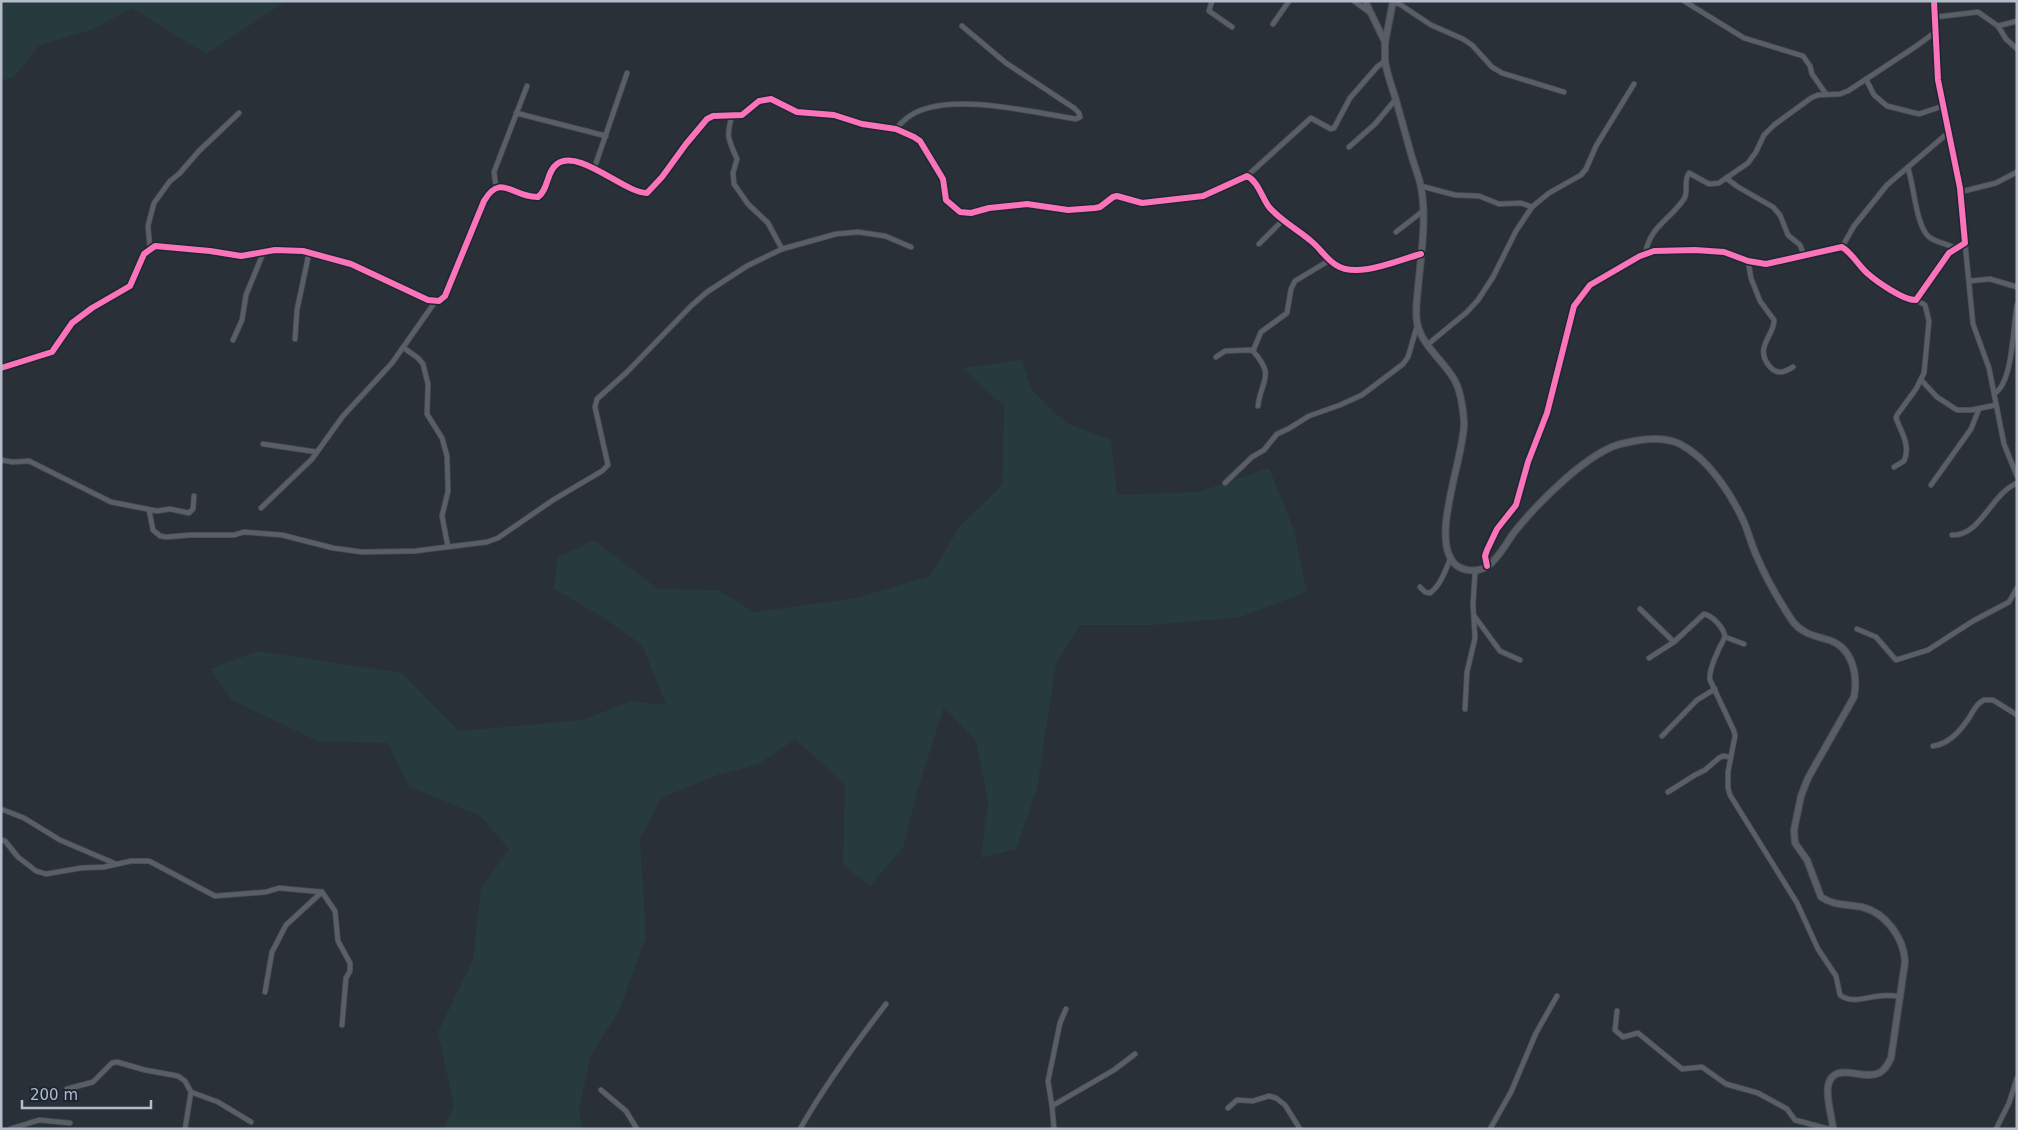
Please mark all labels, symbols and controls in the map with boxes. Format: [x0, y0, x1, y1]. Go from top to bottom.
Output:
scale bar [22, 1078, 151, 1110]
text: 200 m [30, 1086, 78, 1104]

